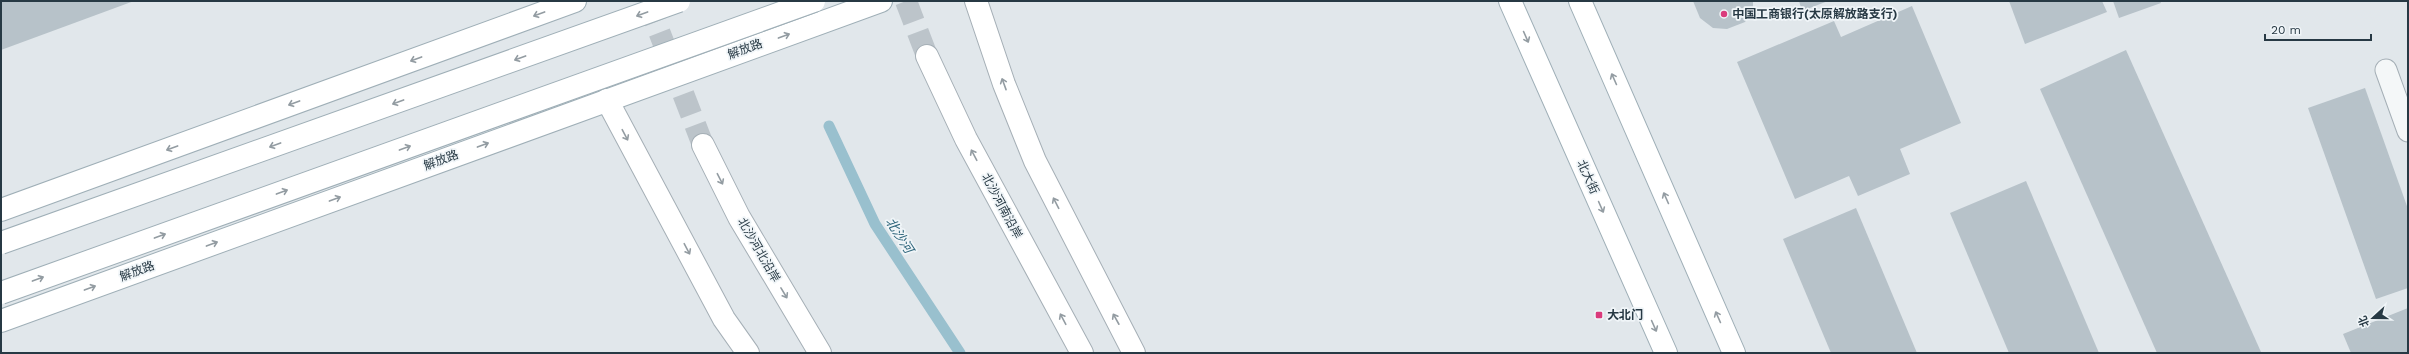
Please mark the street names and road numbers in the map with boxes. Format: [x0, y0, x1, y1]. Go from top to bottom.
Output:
street label: 解放路 [726, 36, 764, 62]
street label: 解放路 [422, 147, 460, 173]
street label: 北大街 [1574, 158, 1602, 196]
street label: 北沙河南沿岸 [979, 171, 1025, 241]
street label: 北沙河北沿岸 [735, 215, 783, 285]
street label: 解放路 [118, 258, 156, 284]

